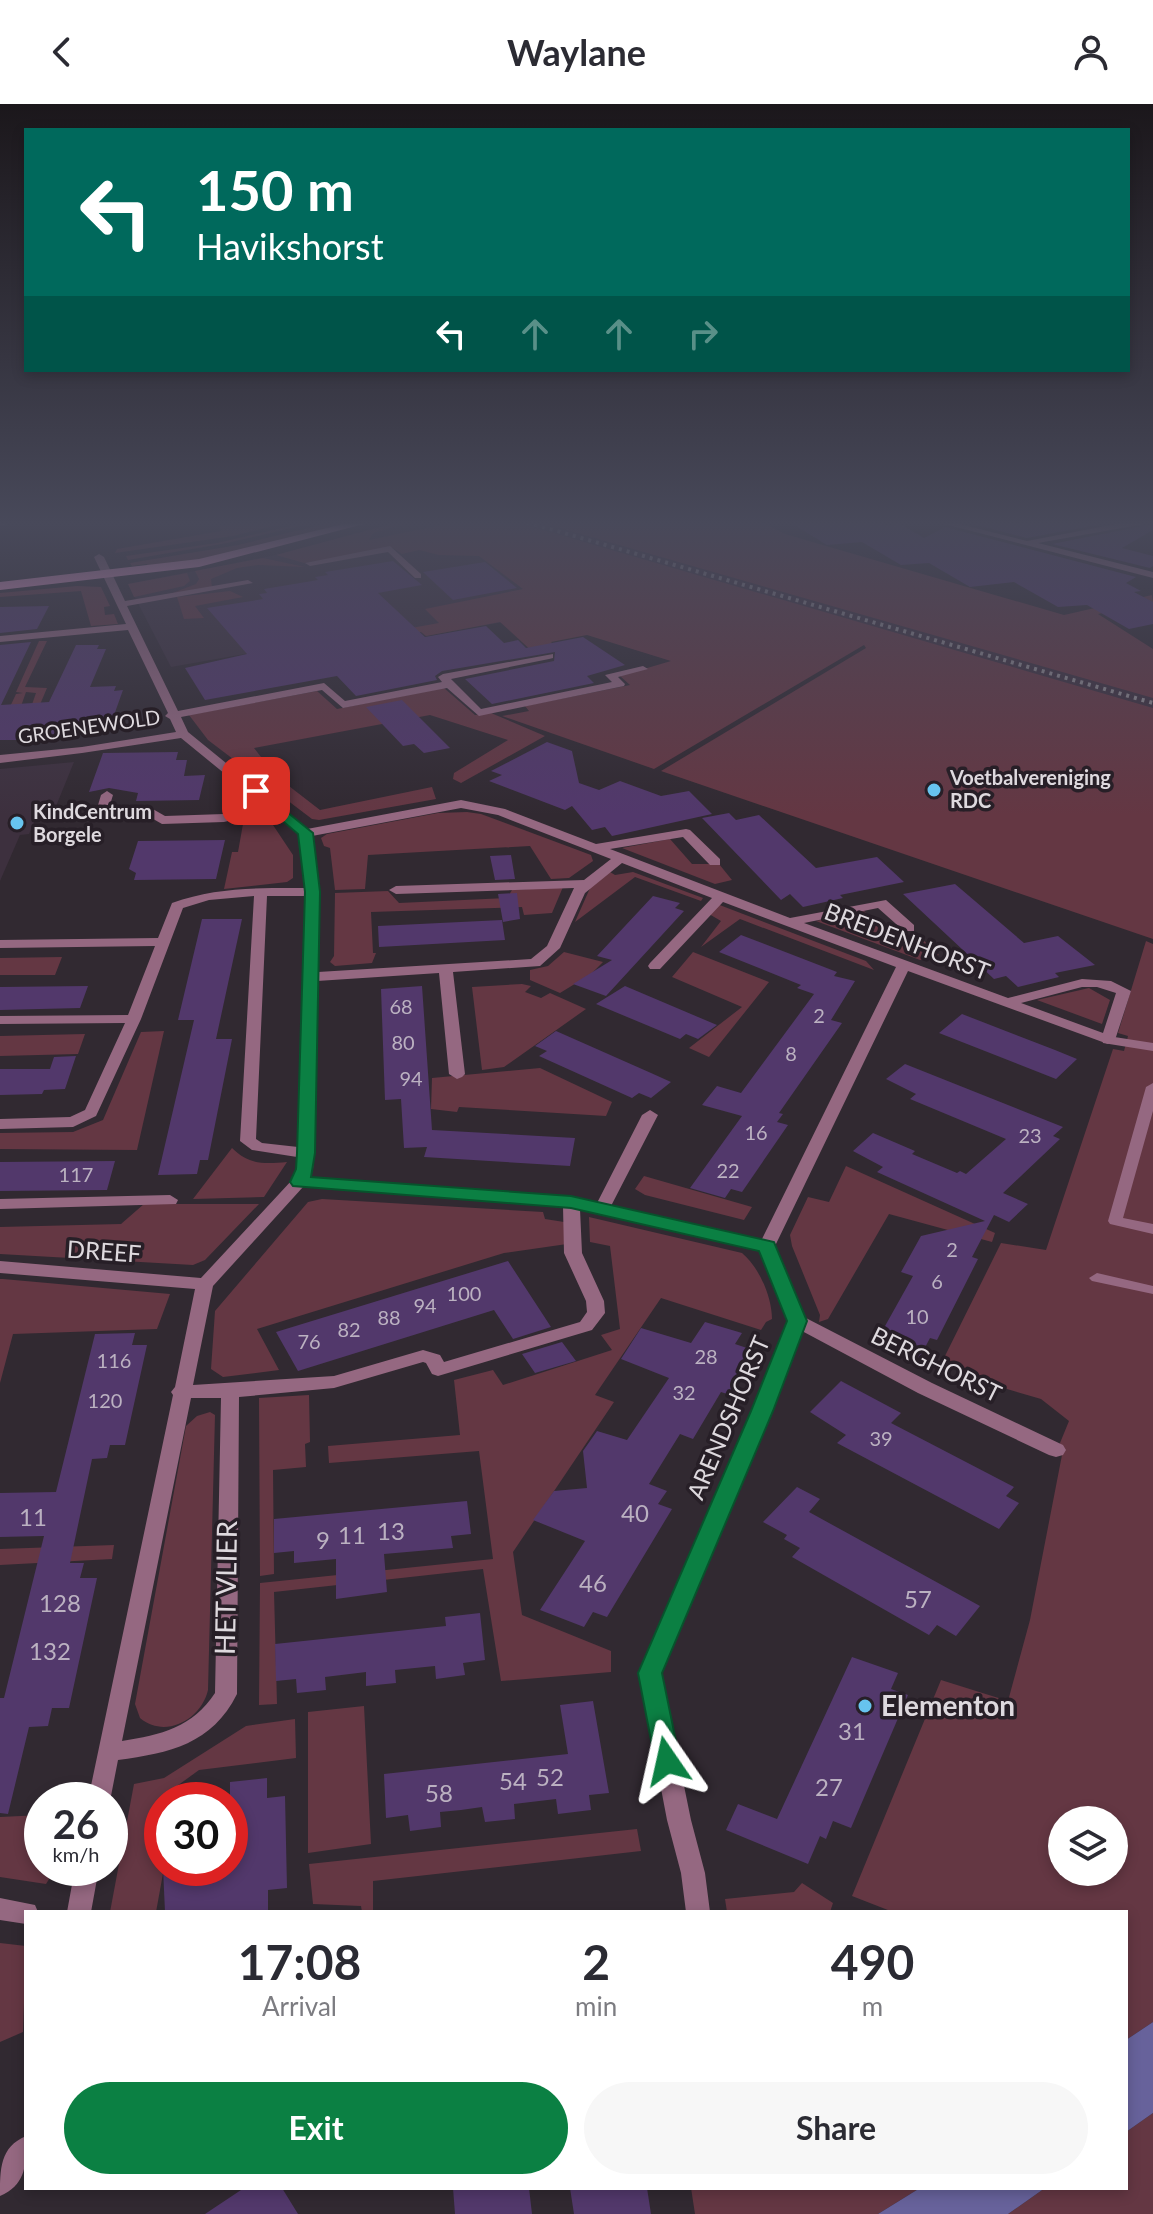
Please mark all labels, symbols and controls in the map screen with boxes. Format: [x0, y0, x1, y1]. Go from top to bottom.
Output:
icon: back [40, 30, 84, 74]
text: Waylane [507, 30, 646, 74]
icon: person [1069, 30, 1113, 74]
text: 150 m [196, 156, 354, 223]
icon: left [64, 160, 168, 264]
text: Havikshorst [196, 224, 384, 268]
icon: left [429, 312, 473, 356]
icon: ahead [513, 312, 557, 356]
icon: ahead [597, 312, 641, 356]
icon: right [681, 312, 725, 356]
street label: GROENEWOLD [16, 704, 162, 748]
pin [222, 757, 290, 825]
place label: Voetbalvereniging RDC [949, 765, 1111, 812]
icon: arrive [234, 769, 278, 813]
marker: Voetbalvereniging RDC [925, 781, 943, 799]
place label: KindCentrum Borgele [33, 799, 152, 846]
marker: KindCentrum Borgele [8, 814, 26, 832]
street label: BREDENHORST [821, 896, 994, 985]
house number: 68 [389, 994, 413, 1018]
house number: 2 [813, 1003, 825, 1027]
house number: 80 [391, 1030, 415, 1054]
house number: 8 [785, 1041, 797, 1065]
house number: 94 [399, 1066, 423, 1090]
house number: 16 [744, 1120, 768, 1144]
house number: 23 [1018, 1123, 1042, 1147]
house number: 22 [716, 1158, 740, 1182]
house number: 117 [59, 1162, 93, 1186]
street label: DREEF [66, 1233, 142, 1268]
house number: 2 [946, 1237, 958, 1261]
house number: 6 [931, 1269, 943, 1293]
house number: 100 [447, 1281, 481, 1305]
house number: 94 [413, 1293, 437, 1317]
house number: 10 [905, 1304, 929, 1328]
house number: 88 [377, 1305, 401, 1329]
house number: 82 [337, 1317, 361, 1341]
street label: BERGHORST [867, 1320, 1007, 1408]
house number: 76 [297, 1329, 321, 1353]
street label: ARENDSHORST [680, 1331, 775, 1503]
house number: 28 [694, 1344, 718, 1368]
house number: 116 [97, 1348, 131, 1372]
house number: 32 [672, 1380, 696, 1404]
house number: 120 [88, 1388, 122, 1412]
house number: 39 [869, 1426, 893, 1450]
house number: 40 [621, 1498, 649, 1527]
house number: 11 [19, 1502, 47, 1531]
house number: 13 [377, 1516, 405, 1545]
street label: HET VLIER [207, 1520, 243, 1655]
house number: 11 [338, 1520, 366, 1549]
house number: 9 [316, 1525, 330, 1554]
house number: 46 [579, 1568, 607, 1597]
house number: 57 [904, 1584, 932, 1613]
house number: 128 [39, 1588, 81, 1617]
house number: 132 [29, 1636, 71, 1665]
place label: Elementon [881, 1688, 1015, 1722]
marker: Elementon [856, 1697, 874, 1715]
house number: 31 [838, 1716, 866, 1745]
position arrow [625, 1719, 709, 1803]
house number: 52 [536, 1762, 564, 1791]
house number: 54 [499, 1766, 527, 1795]
house number: 27 [815, 1772, 843, 1801]
house number: 58 [425, 1778, 453, 1807]
speed limit sign: 30 [144, 1782, 248, 1886]
text: 26 [53, 1800, 99, 1848]
map controls [1048, 1806, 1128, 1886]
button: layers [1048, 1806, 1128, 1886]
text: km/h [53, 1842, 99, 1866]
text: 17:08 [238, 1933, 361, 1990]
text: 2 [582, 1933, 610, 1990]
text: 490 [831, 1933, 914, 1990]
text: Arrival [262, 1990, 337, 2022]
text: min [575, 1990, 617, 2022]
text: m [862, 1990, 883, 2022]
button: Exit [64, 2082, 568, 2174]
button: Share [584, 2082, 1088, 2174]

